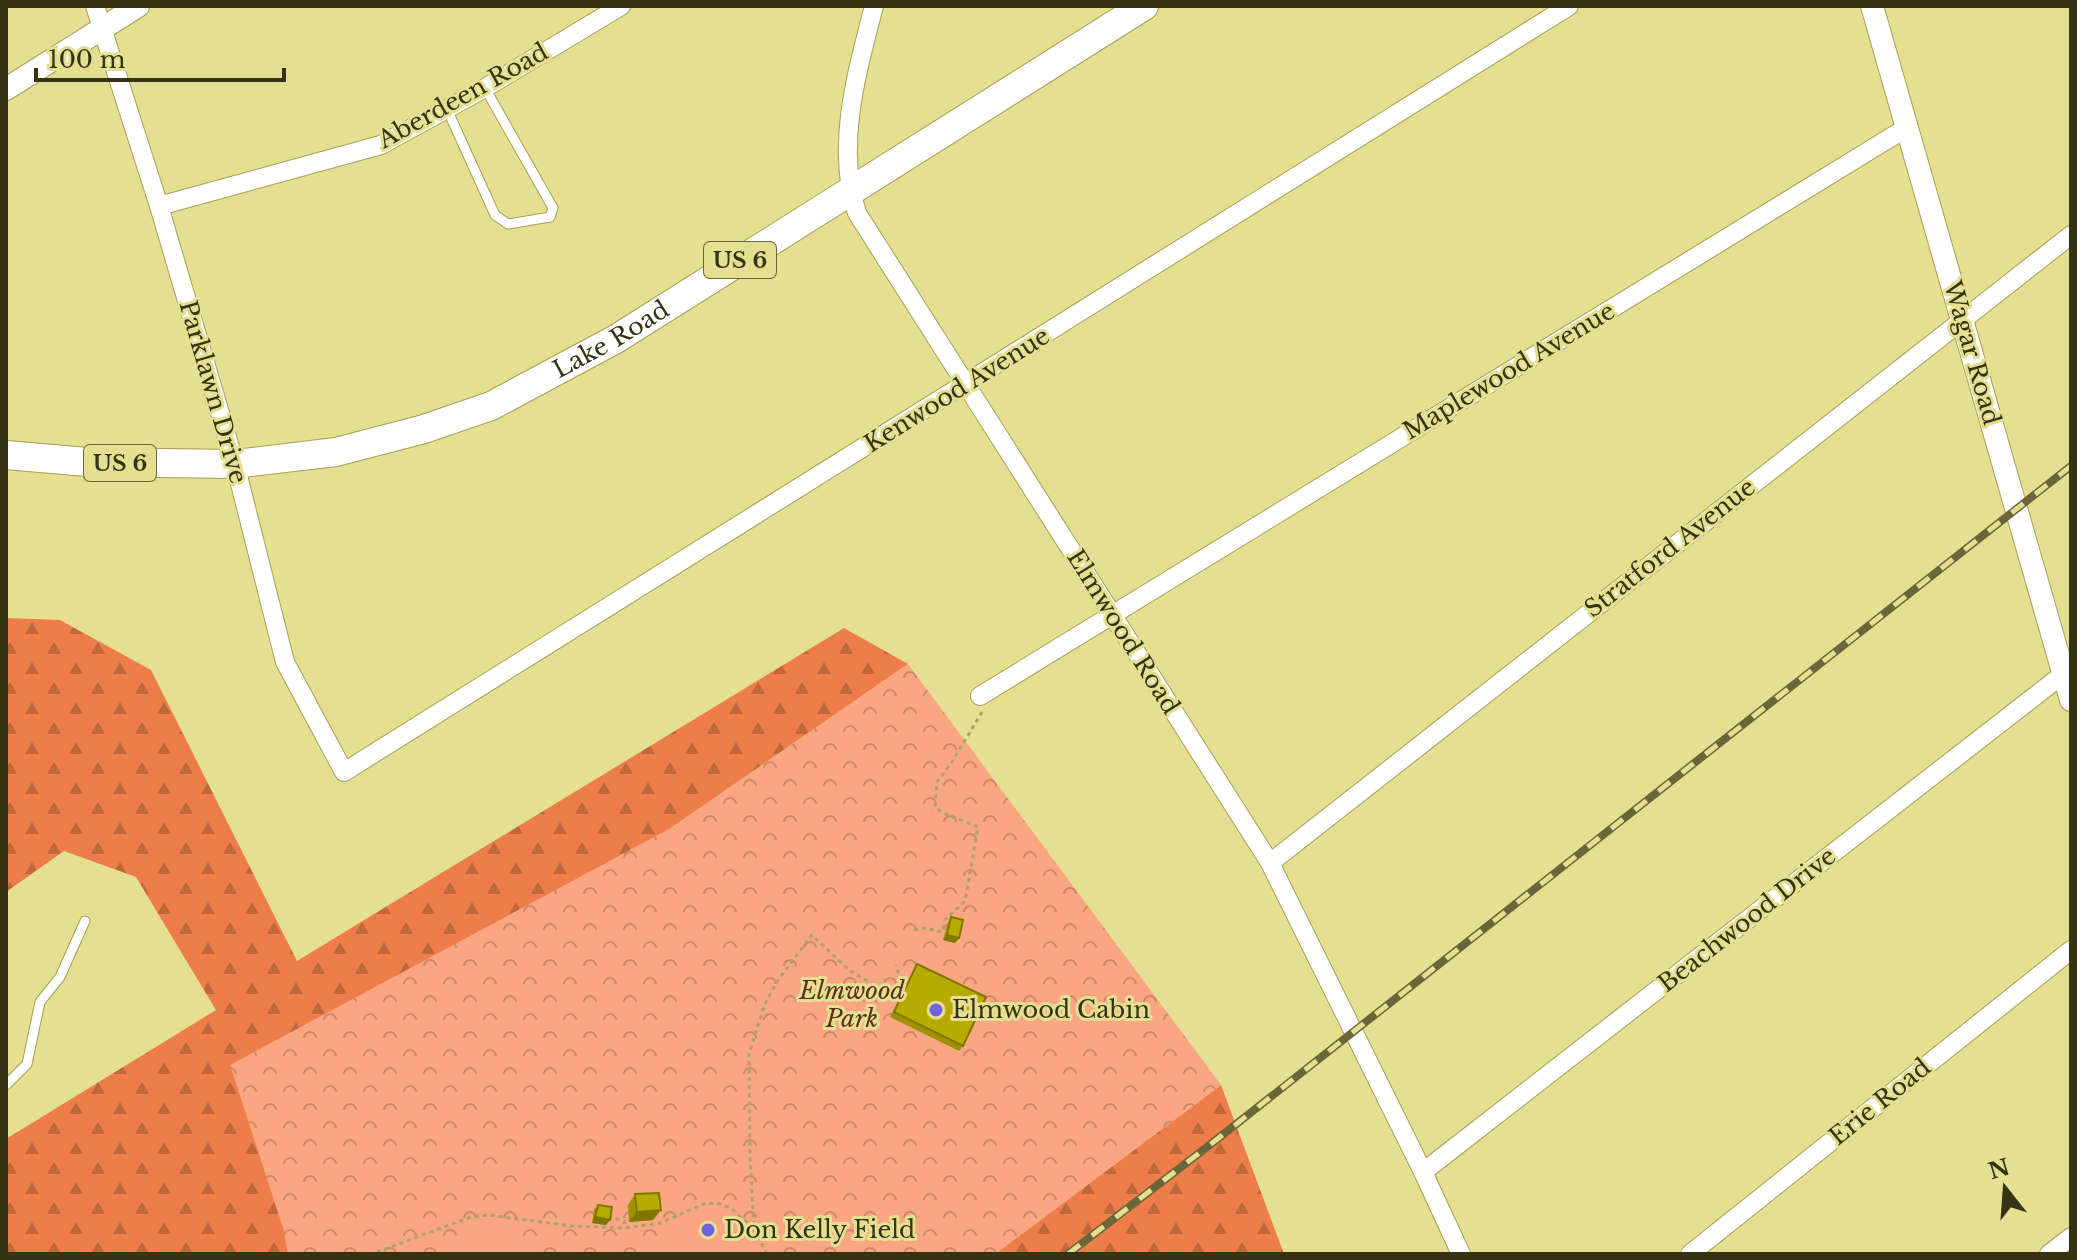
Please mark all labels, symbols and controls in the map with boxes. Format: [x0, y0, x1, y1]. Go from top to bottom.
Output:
scale bar [36, 32, 284, 82]
street label: Aberdeen Road [372, 37, 553, 155]
text: 100 m [48, 45, 126, 74]
road number: US 6 [704, 242, 776, 278]
street label: Wagar Road [1938, 276, 2007, 428]
street label: Lake Road [548, 294, 674, 384]
street label: Maplewood Avenue [1398, 296, 1620, 445]
street label: Parklawn Drive [174, 297, 253, 487]
street label: Kenwood Avenue [859, 321, 1055, 458]
road number: US 6 [84, 445, 156, 481]
street label: Stratford Avenue [1579, 472, 1761, 623]
street label: Elmwood Road [1061, 544, 1186, 720]
street label: Beachwood Drive [1652, 841, 1841, 998]
park label: Elmwood Park [798, 976, 905, 1033]
place label: Elmwood Cabin [952, 995, 1150, 1024]
marker: Elmwood Cabin [927, 1001, 945, 1019]
street label: Erie Road [1823, 1052, 1936, 1151]
north arrow [1965, 1148, 2045, 1228]
text: N [1985, 1153, 2013, 1185]
place label: Don Kelly Field [724, 1215, 915, 1244]
marker: Don Kelly Field [699, 1221, 717, 1239]

